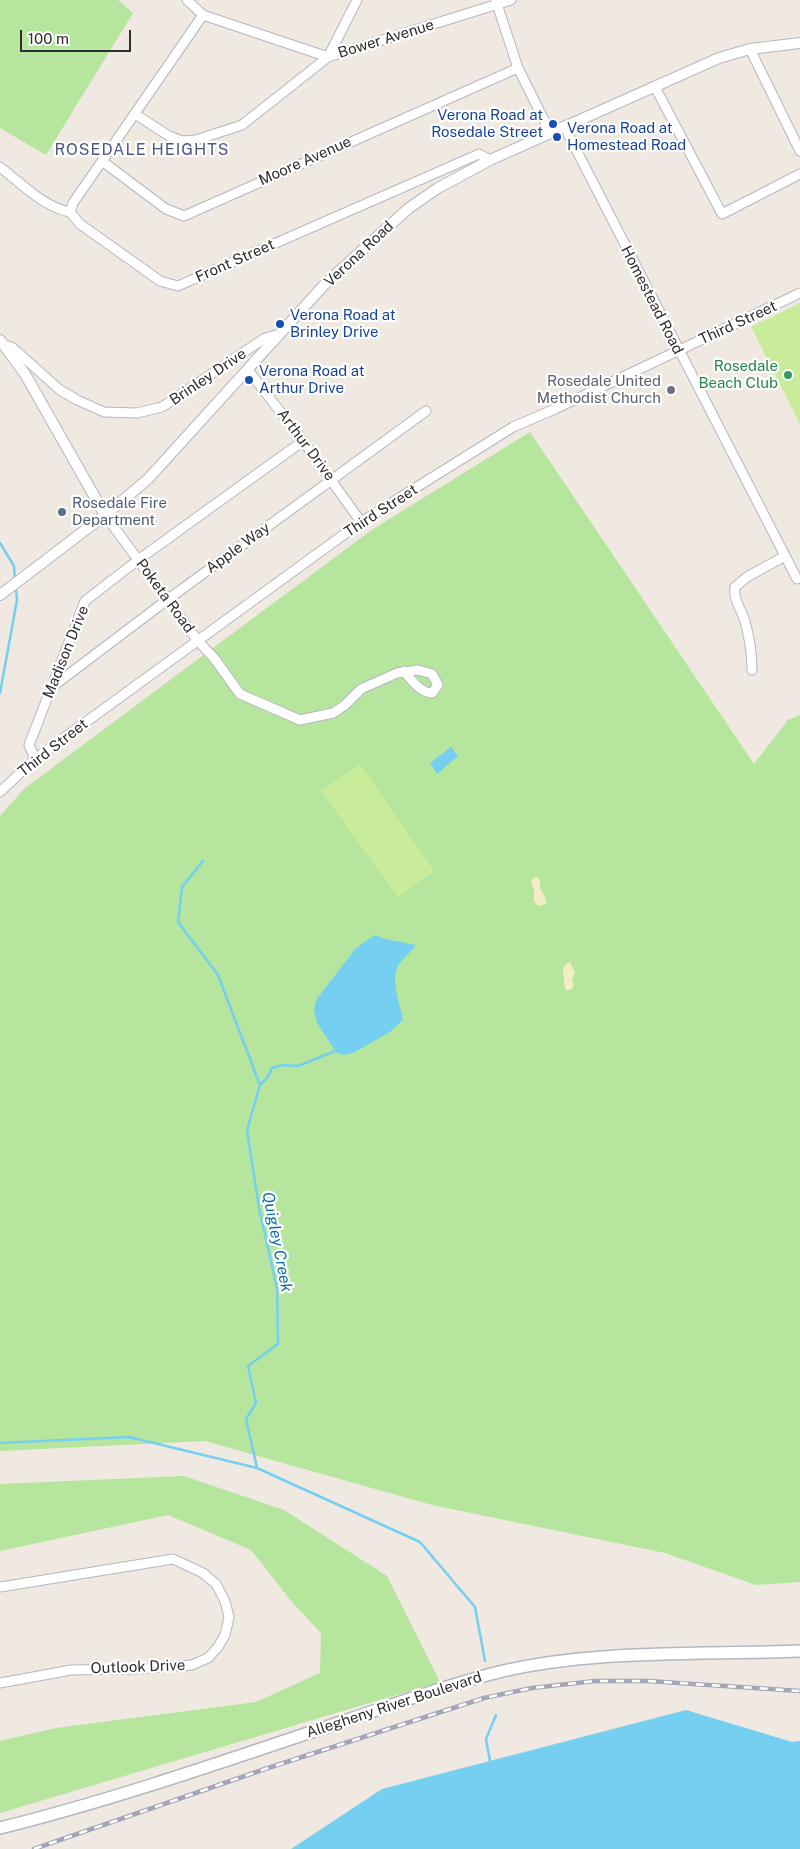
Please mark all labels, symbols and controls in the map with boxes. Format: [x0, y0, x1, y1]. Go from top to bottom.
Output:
street label: Bower Avenue [336, 16, 436, 62]
scale bar [22, 20, 134, 52]
text: 100 m [28, 30, 69, 47]
place label: Verona Road at Rosedale Street [431, 106, 543, 141]
marker: Verona Road at Rosedale Street [547, 118, 559, 130]
place label: Verona Road at Homestead Road [567, 119, 686, 154]
marker: Verona Road at Homestead Road [551, 131, 563, 143]
street label: Moore Avenue [256, 133, 354, 189]
district label: ROSEDALE HEIGHTS [52, 140, 232, 160]
street label: Verona Road [321, 217, 397, 291]
street label: Front Street [193, 236, 277, 286]
street label: Homestead Road [617, 243, 687, 357]
street label: Third Street [696, 297, 780, 349]
place label: Verona Road at Brinley Drive [290, 306, 396, 341]
marker: Verona Road at Brinley Drive [274, 318, 286, 330]
street label: Brinley Drive [166, 345, 250, 409]
place label: Rosedale Beach Club [698, 357, 778, 392]
place label: Verona Road at Arthur Drive [259, 362, 365, 397]
marker: Rosedale Beach Club [782, 369, 794, 381]
place label: Rosedale United Methodist Church [537, 372, 661, 407]
marker: Verona Road at Arthur Drive [243, 374, 255, 386]
marker: Rosedale United Methodist Church [665, 384, 677, 396]
street label: Arthur Drive [273, 406, 339, 484]
street label: Third Street [341, 481, 421, 541]
place label: Rosedale Fire Department [72, 494, 167, 529]
marker: Rosedale Fire Department [56, 506, 68, 518]
street label: Apple Way [203, 519, 273, 577]
street label: Poketa Road [132, 555, 198, 637]
street label: Madison Drive [39, 603, 93, 701]
street label: Third Street [15, 715, 91, 781]
water label: Quigley Creek [258, 1190, 296, 1294]
street label: Outlook Drive [90, 1656, 186, 1678]
street label: Allegheny River Boulevard [304, 1668, 484, 1742]

